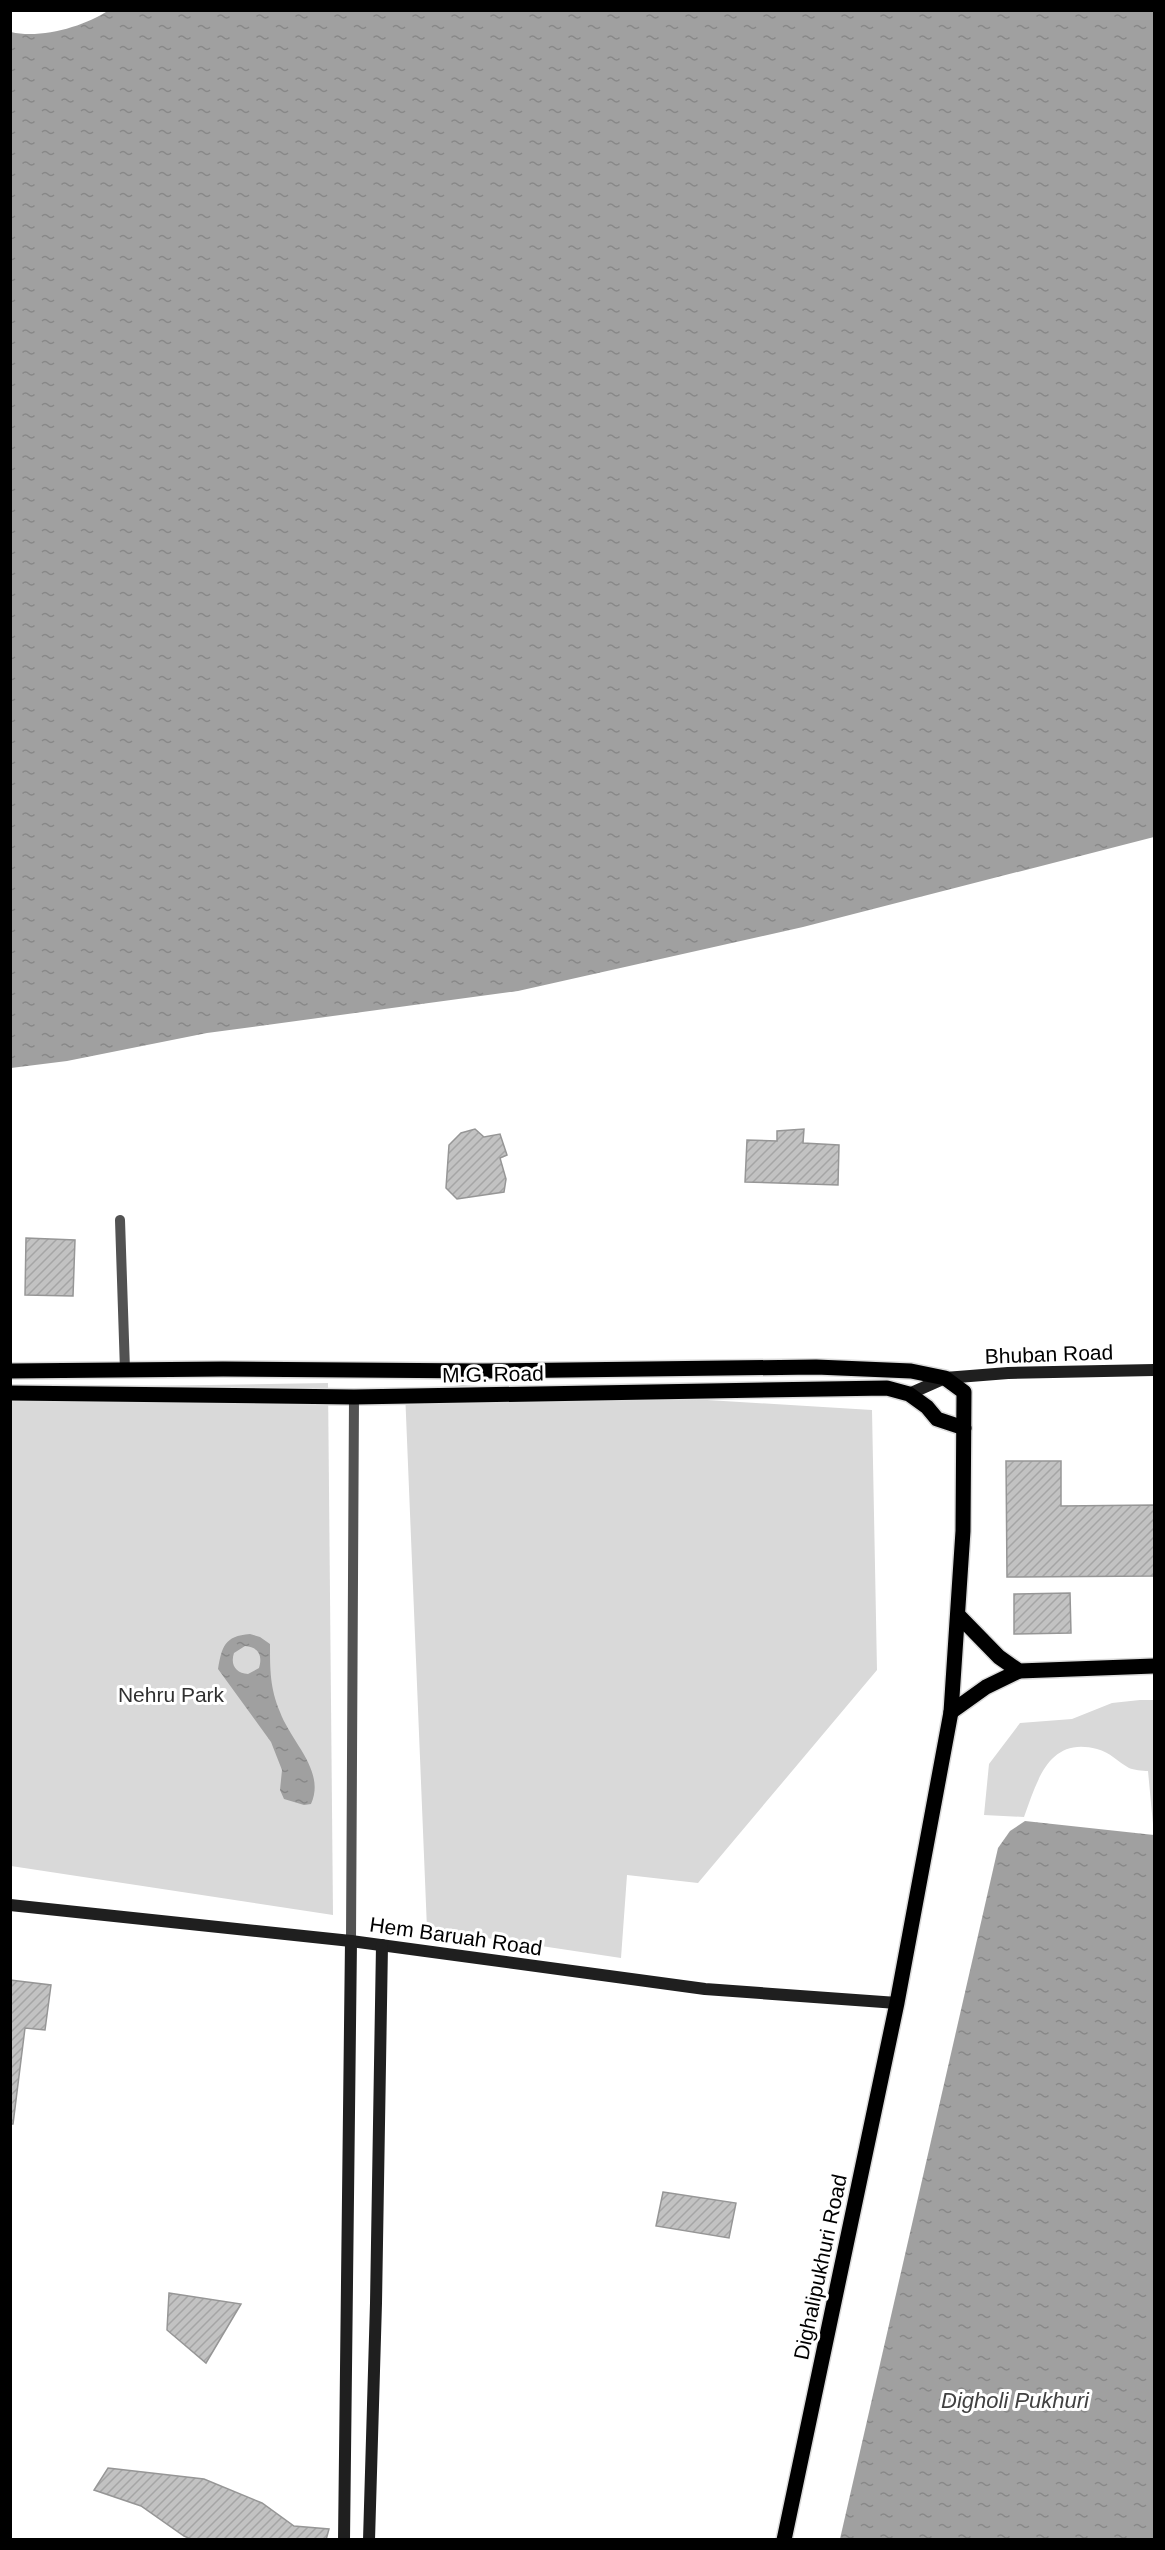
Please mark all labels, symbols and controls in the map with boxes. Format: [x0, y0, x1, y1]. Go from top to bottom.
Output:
street label: Bhuban Road [984, 1340, 1114, 1368]
street label: M.G. Road [442, 1362, 544, 1386]
park label: Nehru Park [118, 1683, 225, 1706]
street label: Hem Baruah Road [368, 1913, 544, 1959]
street label: Dighalipukhuri Road [789, 2172, 851, 2362]
water label: Digholi Pukhuri [941, 2388, 1090, 2413]

